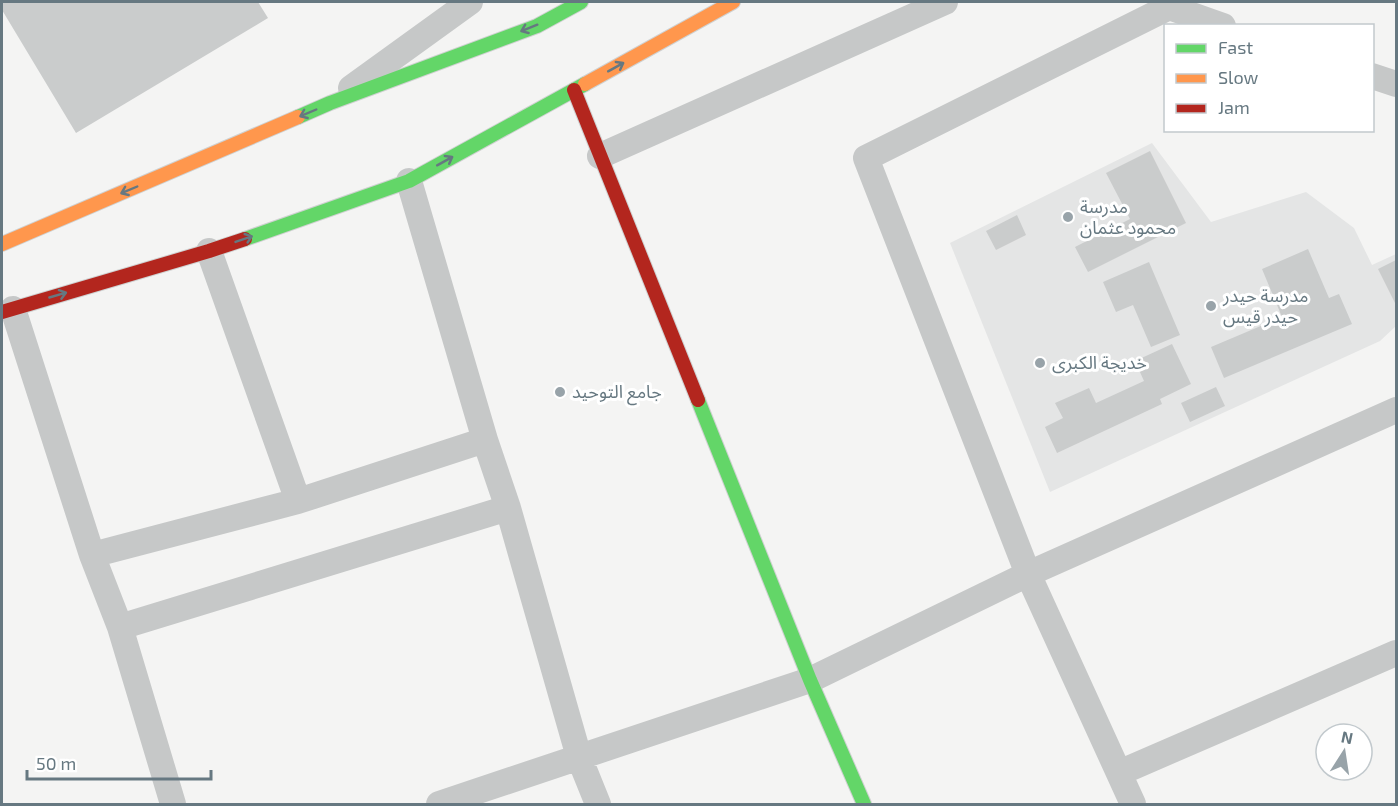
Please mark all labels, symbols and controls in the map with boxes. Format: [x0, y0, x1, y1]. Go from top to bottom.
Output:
one-way arrow [521, 23, 539, 34]
legend [1164, 24, 1374, 132]
text: Fast [1218, 36, 1253, 58]
one-way arrow [607, 60, 624, 72]
text: Slow [1218, 66, 1259, 88]
text: Jam [1218, 96, 1250, 118]
one-way arrow [299, 107, 317, 119]
one-way arrow [436, 155, 453, 167]
one-way arrow [120, 184, 138, 196]
place label: مدرسة محمود عثمان [1080, 195, 1176, 239]
marker: مدرسة محمود عثمان [1061, 210, 1075, 224]
one-way arrow [234, 232, 253, 243]
place label: مدرسة حيدر حيدر قيس [1222, 284, 1308, 328]
one-way arrow [48, 289, 67, 301]
marker: مدرسة حيدر حيدر قيس [1204, 299, 1218, 313]
place label: خديجة الكبرى [1052, 351, 1147, 374]
marker: خديجة الكبرى [1033, 356, 1047, 370]
place label: جامع التوحيد [572, 380, 662, 406]
marker: جامع التوحيد [553, 385, 567, 399]
north arrow [1314, 722, 1374, 782]
text: N [1340, 726, 1355, 747]
scale bar [27, 743, 212, 781]
text: 50 m [36, 752, 76, 774]

